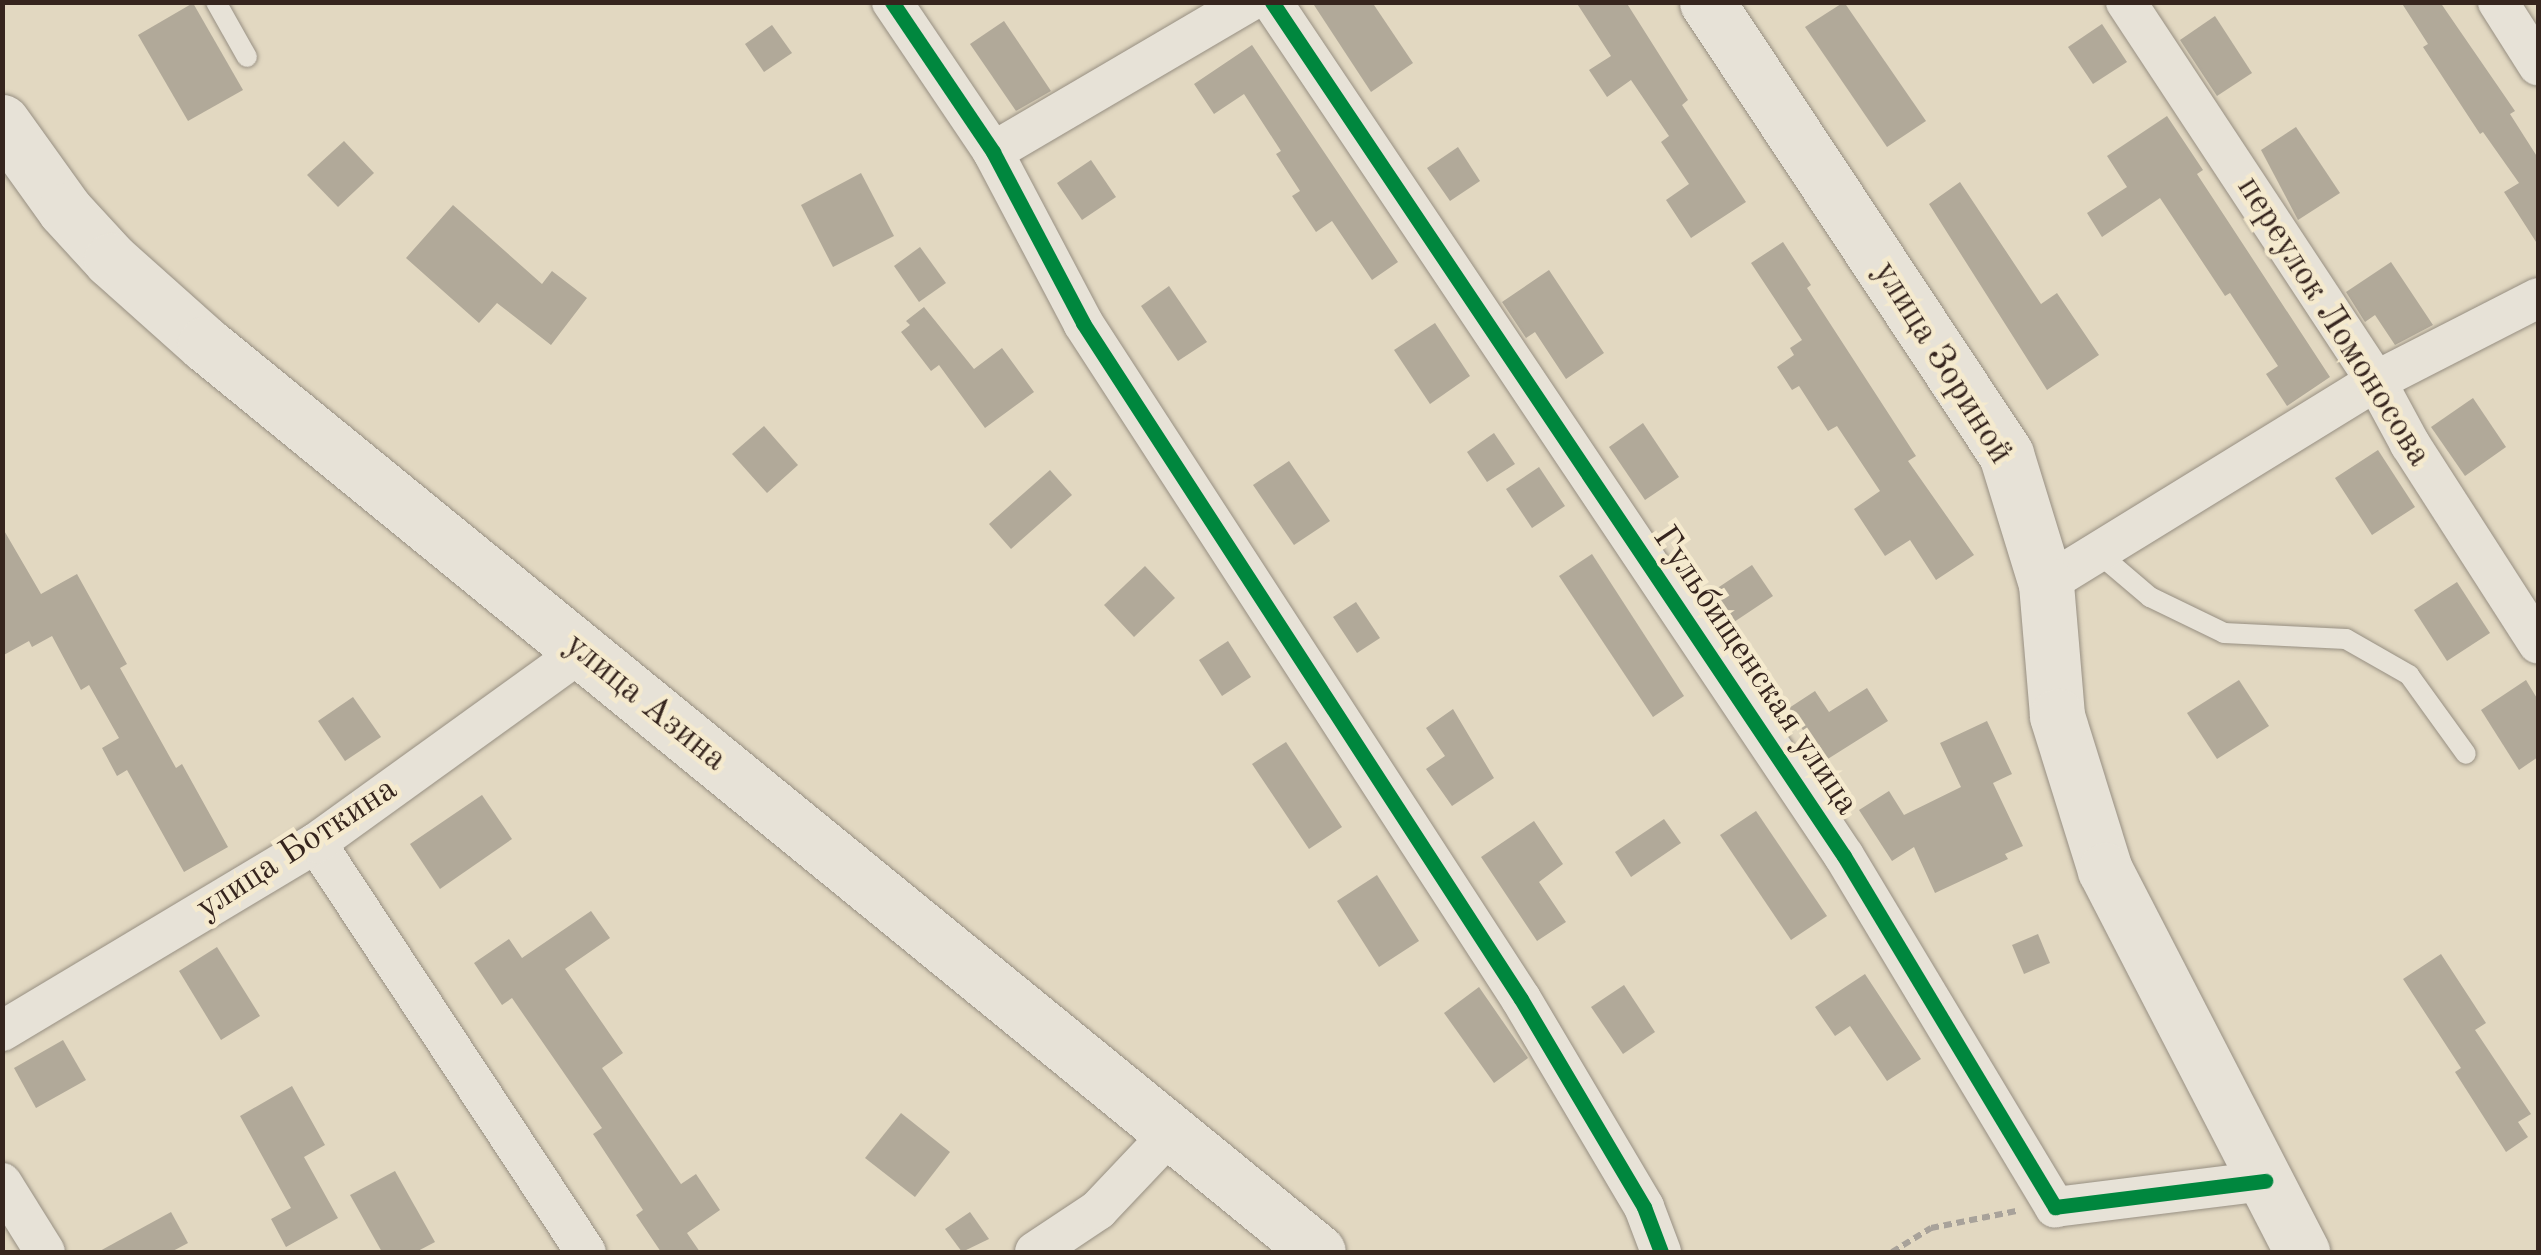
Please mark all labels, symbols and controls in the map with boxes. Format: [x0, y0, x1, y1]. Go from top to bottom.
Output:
street label: переулок Ломоносова [2227, 169, 2439, 475]
street label: улица Зориной [1863, 254, 2021, 472]
street label: Гульбищенская улица [1643, 519, 1867, 823]
street label: улица Азина [555, 625, 735, 781]
street label: улица Боткина [189, 769, 405, 929]

